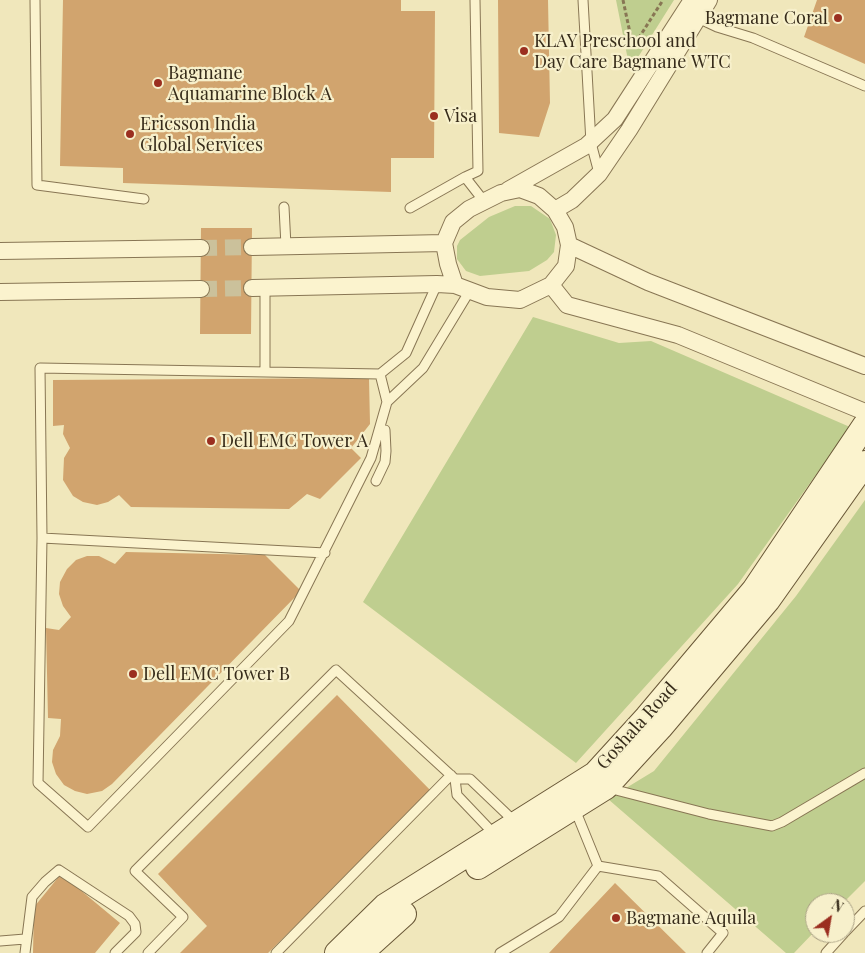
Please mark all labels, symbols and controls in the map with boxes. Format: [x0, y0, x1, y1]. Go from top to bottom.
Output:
place label: Bagmane Coral [705, 7, 828, 29]
marker: Bagmane Coral [832, 12, 844, 24]
place label: KLAY Preschool and Day Care Bagmane WTC [534, 30, 731, 72]
marker: KLAY Preschool and Day Care Bagmane WTC [518, 45, 530, 57]
place label: Bagmane Aquamarine Block A [168, 62, 332, 104]
marker: Bagmane Aquamarine Block A [152, 77, 164, 89]
place label: Visa [444, 105, 477, 127]
marker: Visa [428, 110, 440, 122]
place label: Ericsson India Global Services [140, 113, 263, 156]
marker: Ericsson India Global Services [124, 128, 136, 140]
place label: Dell EMC Tower A [221, 430, 368, 452]
marker: Dell EMC Tower A [205, 435, 217, 447]
place label: Dell EMC Tower B [143, 663, 290, 685]
marker: Dell EMC Tower B [127, 668, 139, 680]
street label: Goshala Road [592, 678, 682, 774]
north arrow [805, 893, 855, 943]
text: N [828, 895, 847, 916]
place label: Bagmane Aquila [626, 907, 756, 929]
marker: Bagmane Aquila [610, 912, 622, 924]

